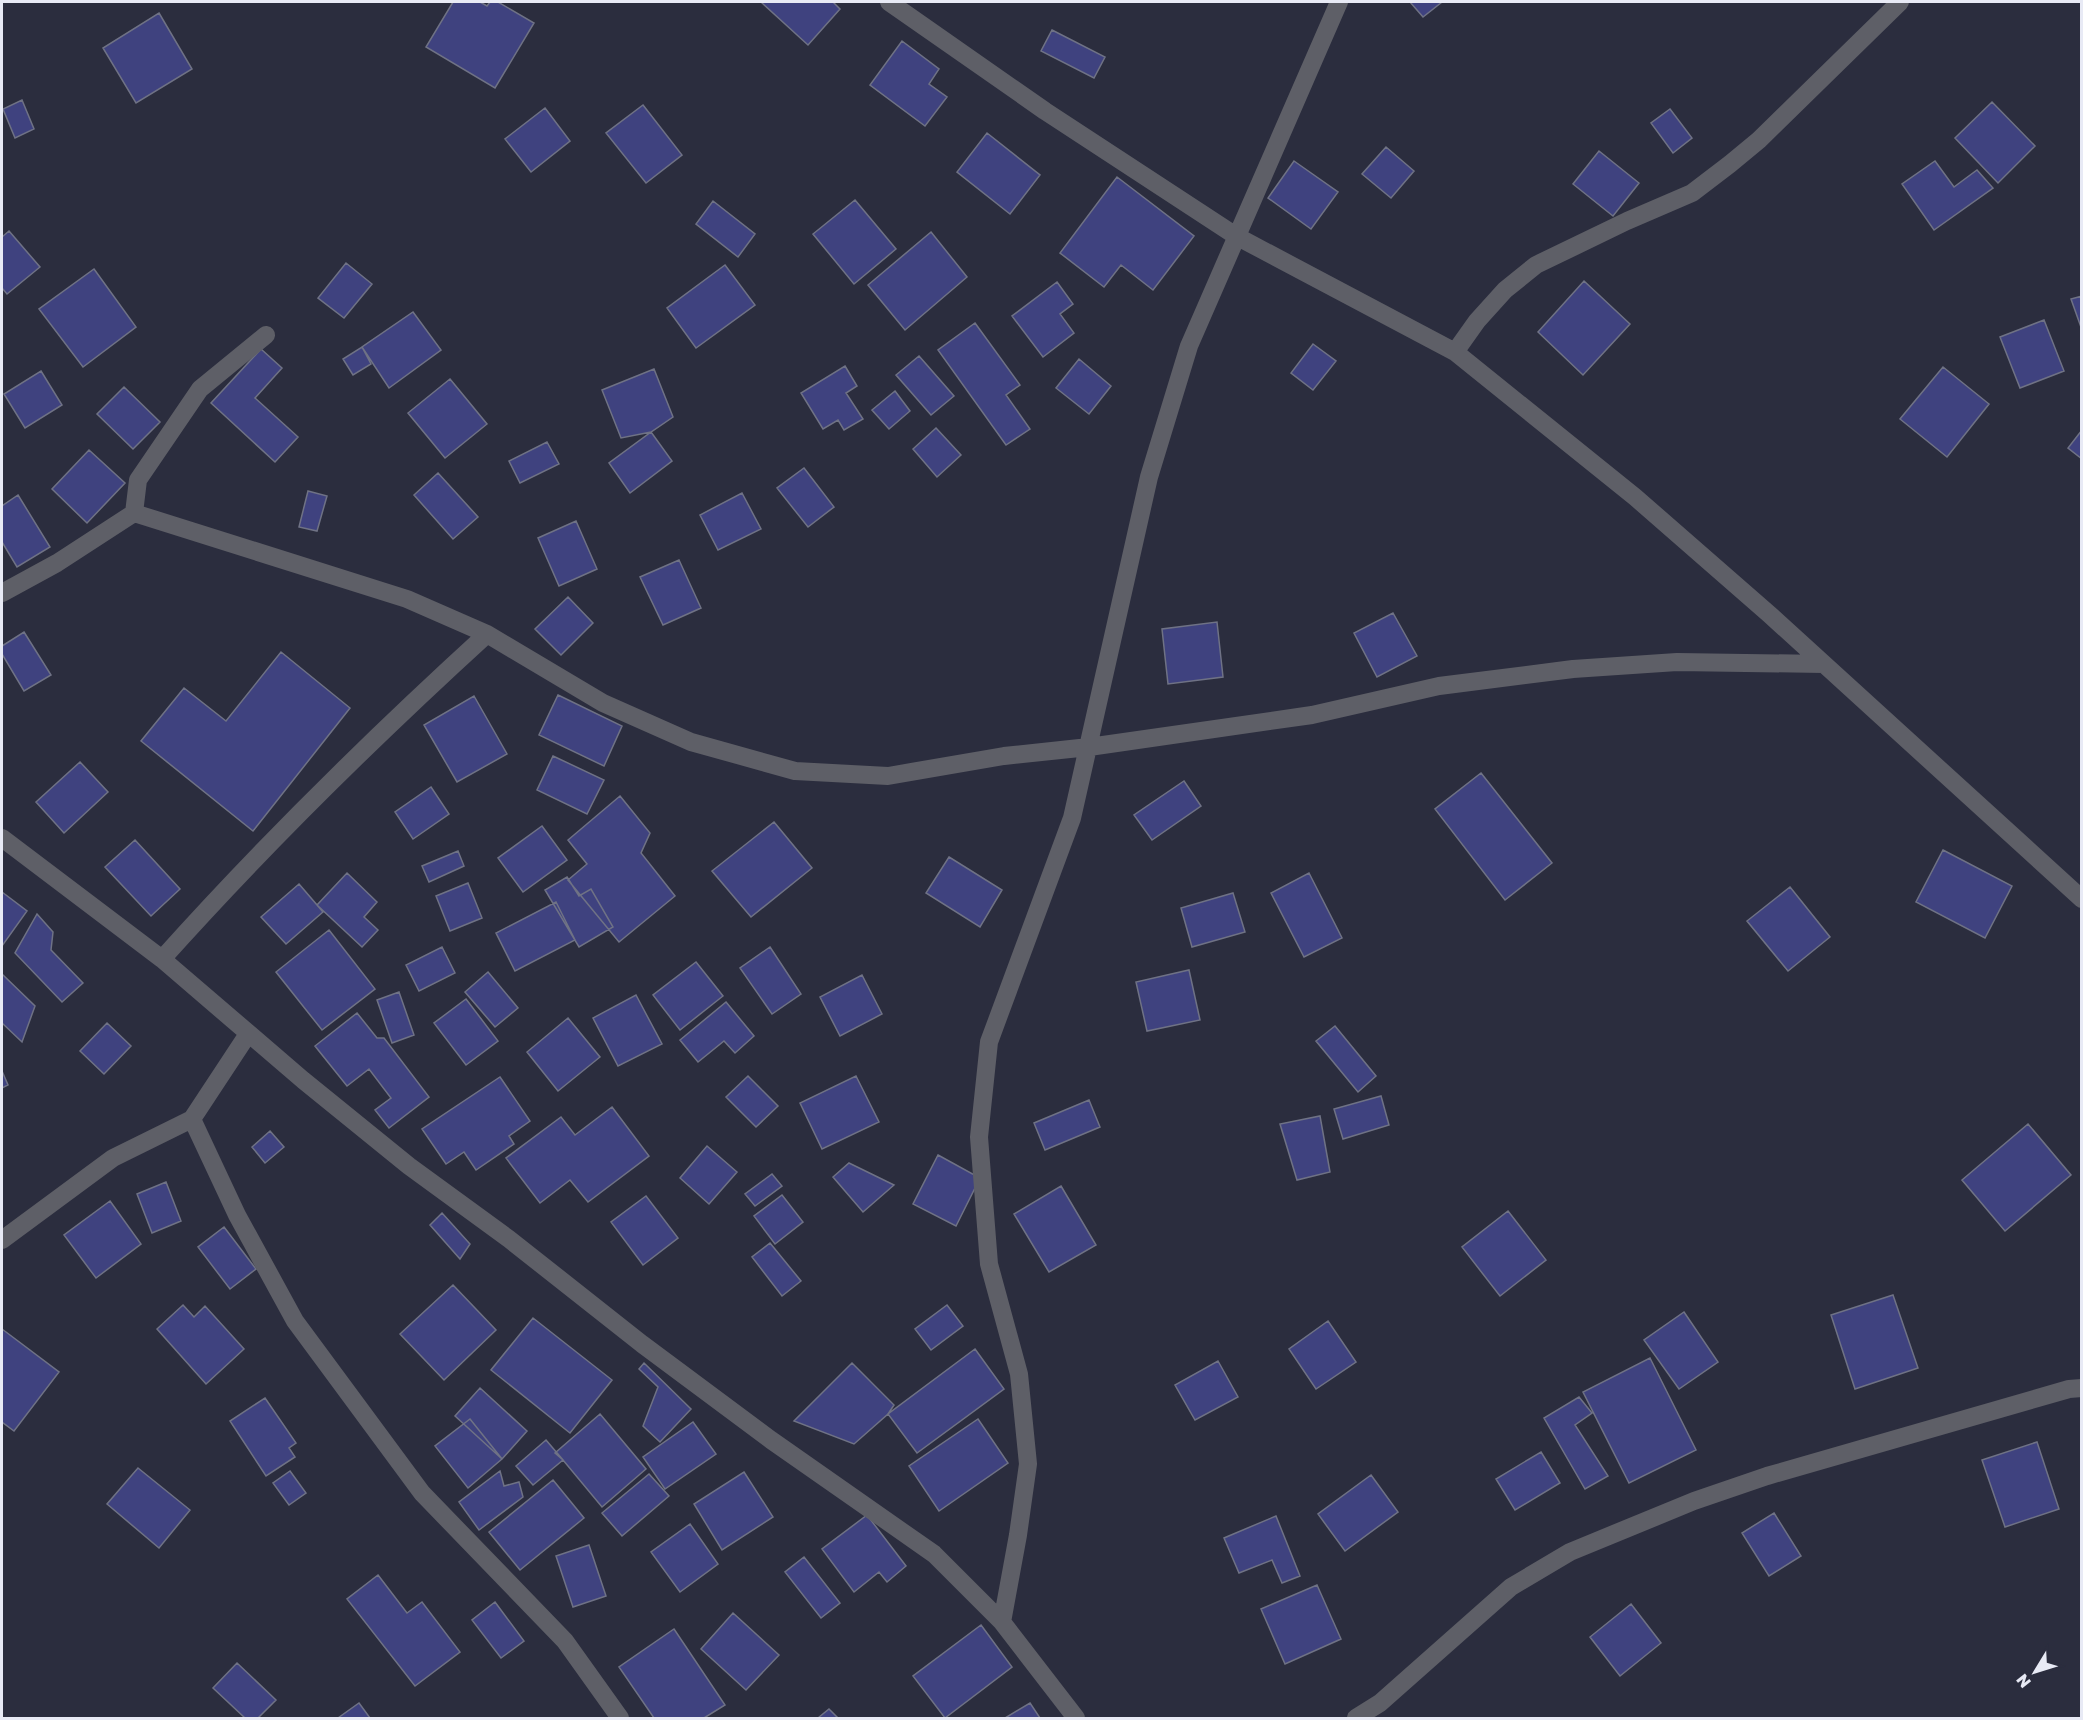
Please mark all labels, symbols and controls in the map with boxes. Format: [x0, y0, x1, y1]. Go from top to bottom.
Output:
north arrow [2005, 1642, 2065, 1702]
text: N [2012, 1670, 2035, 1692]

